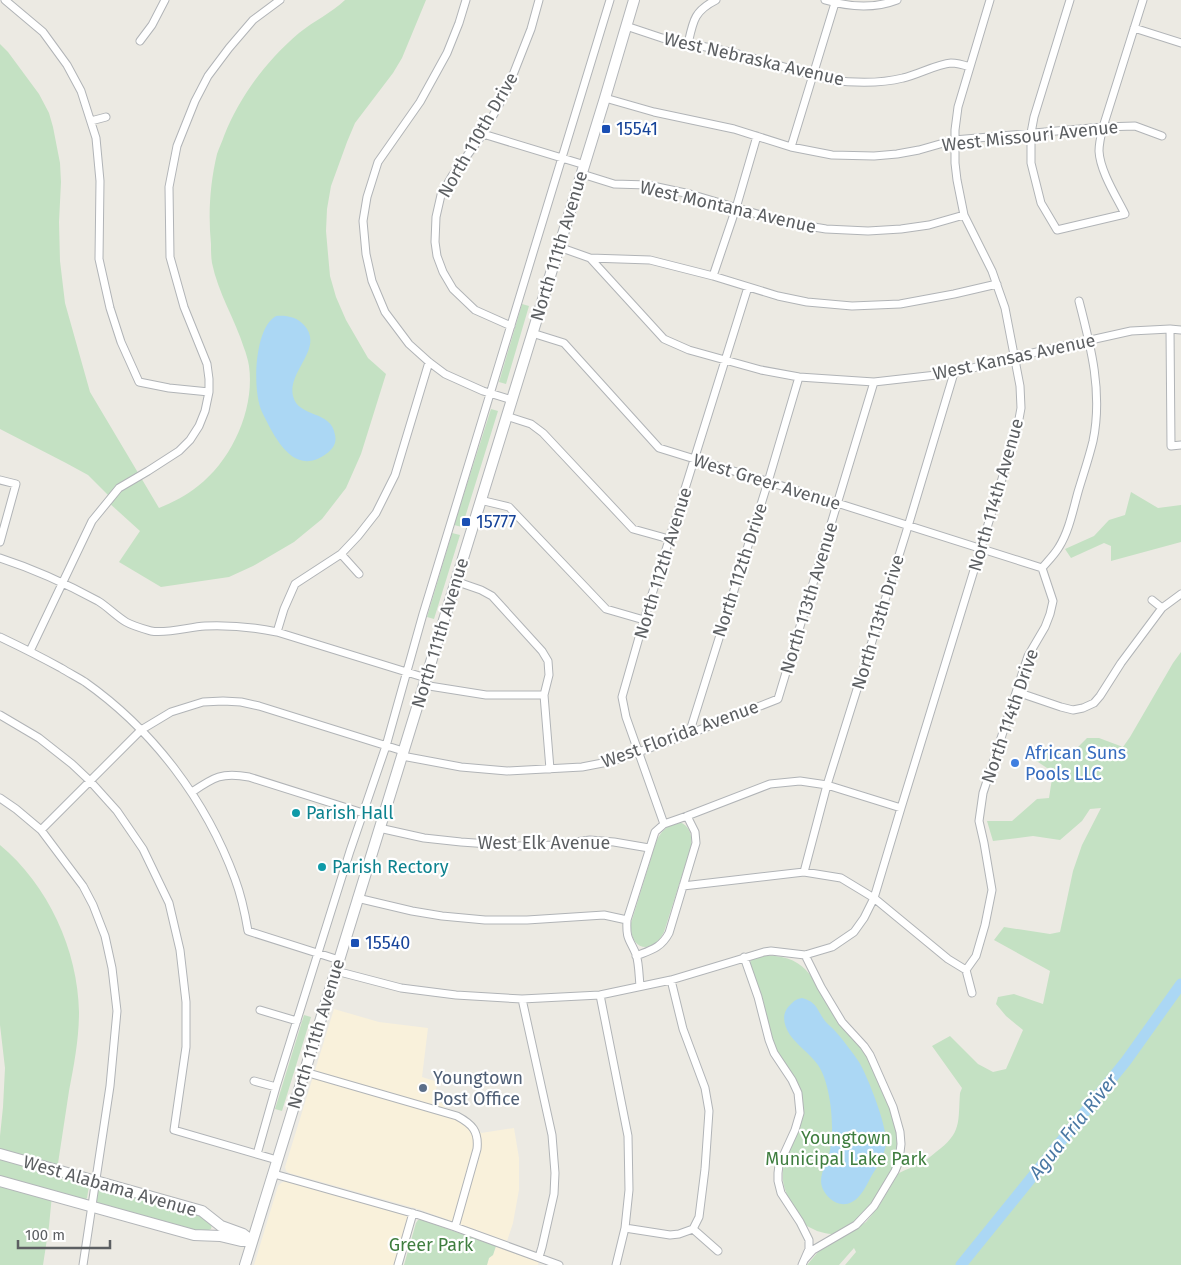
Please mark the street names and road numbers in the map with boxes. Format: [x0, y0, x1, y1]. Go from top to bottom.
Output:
street label: West Nebraska Avenue [662, 28, 846, 90]
street label: North 110th Drive [433, 68, 523, 202]
street label: West Missouri Avenue [941, 116, 1119, 156]
street label: North 111th Avenue [526, 168, 592, 324]
street label: West Montana Avenue [638, 176, 818, 238]
street label: West Kansas Avenue [931, 329, 1097, 385]
street label: North 114th Avenue [964, 416, 1028, 574]
street label: West Greer Avenue [691, 449, 843, 515]
street label: North 112th Avenue [629, 485, 697, 641]
street label: North 112th Drive [708, 500, 772, 640]
street label: North 113th Avenue [775, 519, 843, 677]
street label: North 113th Drive [847, 552, 909, 692]
street label: North 111th Avenue [407, 555, 473, 711]
street label: North 114th Drive [977, 646, 1043, 786]
street label: West Florida Avenue [598, 695, 762, 773]
street label: West Elk Avenue [478, 832, 610, 854]
street label: North 111th Avenue [283, 956, 349, 1112]
street label: West Alabama Avenue [21, 1151, 199, 1221]

